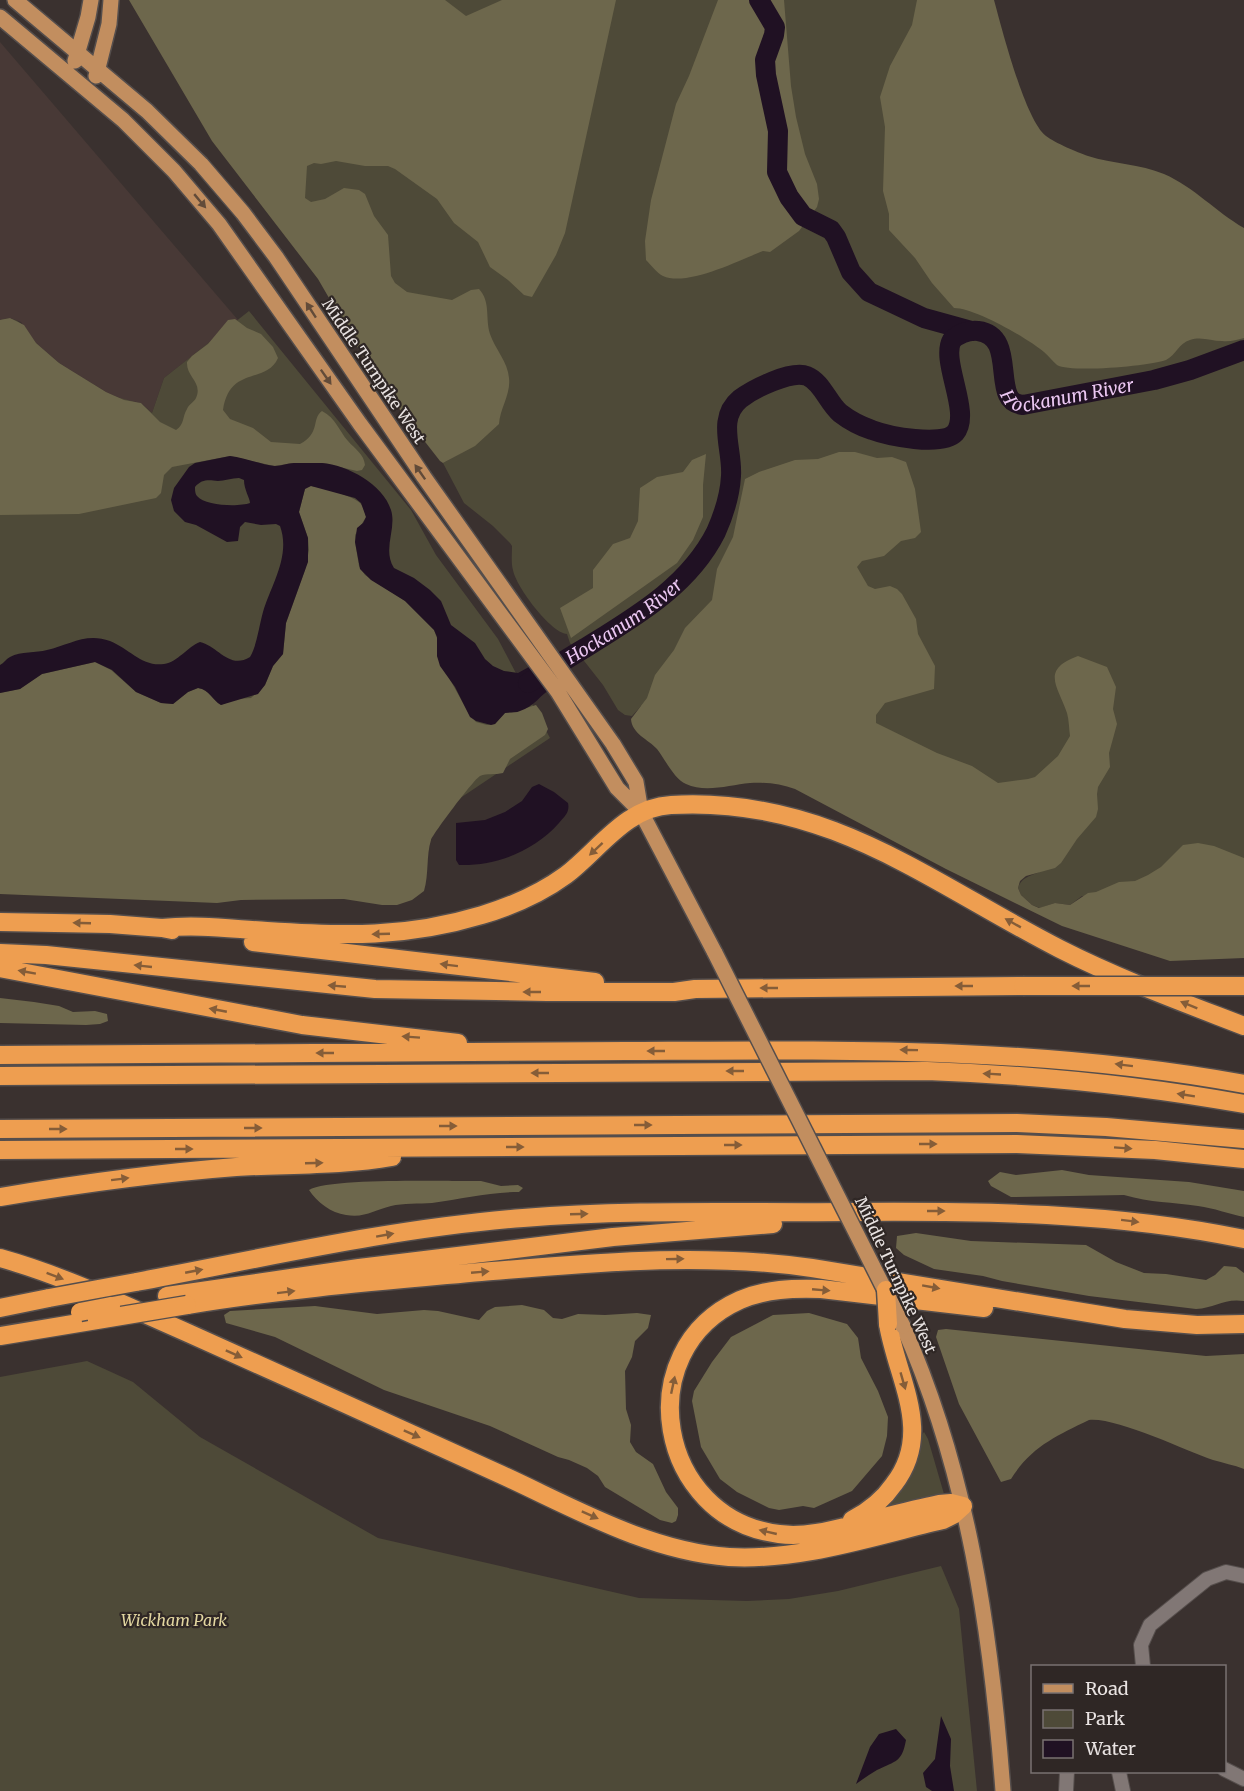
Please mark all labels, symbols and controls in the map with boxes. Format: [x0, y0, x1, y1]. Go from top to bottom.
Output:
one-way arrow [194, 193, 207, 209]
street label: Middle Turnpike West [318, 295, 430, 448]
one-way arrow [306, 302, 317, 318]
one-way arrow [320, 369, 331, 385]
water label: Hockanum River [995, 373, 1136, 416]
one-way arrow [414, 464, 426, 480]
water label: Hockanum River [560, 573, 687, 669]
one-way arrow [589, 842, 604, 856]
one-way arrow [1004, 918, 1021, 928]
one-way arrow [73, 919, 92, 928]
one-way arrow [371, 930, 390, 939]
one-way arrow [440, 960, 459, 970]
one-way arrow [134, 961, 153, 971]
one-way arrow [17, 967, 36, 976]
one-way arrow [328, 981, 347, 991]
one-way arrow [955, 981, 974, 991]
one-way arrow [1071, 981, 1090, 991]
one-way arrow [760, 983, 779, 993]
one-way arrow [523, 987, 542, 997]
one-way arrow [1180, 999, 1198, 1009]
one-way arrow [208, 1005, 227, 1014]
one-way arrow [401, 1033, 420, 1042]
one-way arrow [899, 1045, 918, 1055]
one-way arrow [646, 1046, 665, 1056]
one-way arrow [316, 1048, 335, 1058]
one-way arrow [1114, 1061, 1133, 1070]
one-way arrow [725, 1067, 744, 1076]
one-way arrow [530, 1068, 549, 1078]
one-way arrow [983, 1069, 1002, 1078]
one-way arrow [1177, 1091, 1196, 1100]
one-way arrow [634, 1120, 653, 1130]
one-way arrow [439, 1121, 458, 1131]
one-way arrow [244, 1123, 263, 1133]
one-way arrow [49, 1124, 68, 1134]
one-way arrow [919, 1139, 938, 1149]
one-way arrow [724, 1140, 743, 1150]
one-way arrow [506, 1142, 525, 1152]
one-way arrow [175, 1144, 194, 1154]
one-way arrow [1114, 1144, 1133, 1153]
one-way arrow [305, 1158, 324, 1167]
one-way arrow [111, 1174, 130, 1183]
street label: Middle Turnpike West [851, 1193, 941, 1357]
one-way arrow [926, 1207, 945, 1216]
one-way arrow [570, 1210, 589, 1219]
one-way arrow [1121, 1216, 1140, 1226]
one-way arrow [376, 1231, 395, 1240]
one-way arrow [665, 1254, 684, 1263]
one-way arrow [184, 1266, 203, 1275]
one-way arrow [471, 1267, 490, 1277]
one-way arrow [47, 1272, 65, 1282]
one-way arrow [921, 1283, 940, 1292]
one-way arrow [811, 1285, 830, 1294]
one-way arrow [277, 1287, 296, 1297]
one-way arrow [226, 1349, 244, 1359]
one-way arrow [899, 1372, 908, 1390]
one-way arrow [669, 1376, 679, 1395]
one-way arrow [404, 1429, 422, 1439]
one-way arrow [581, 1510, 598, 1519]
one-way arrow [758, 1527, 777, 1536]
park label: Wickham Park [121, 1610, 227, 1630]
legend [1031, 1665, 1226, 1773]
text: Road [1085, 1677, 1129, 1700]
text: Park [1085, 1707, 1126, 1730]
text: Water [1084, 1737, 1136, 1760]

